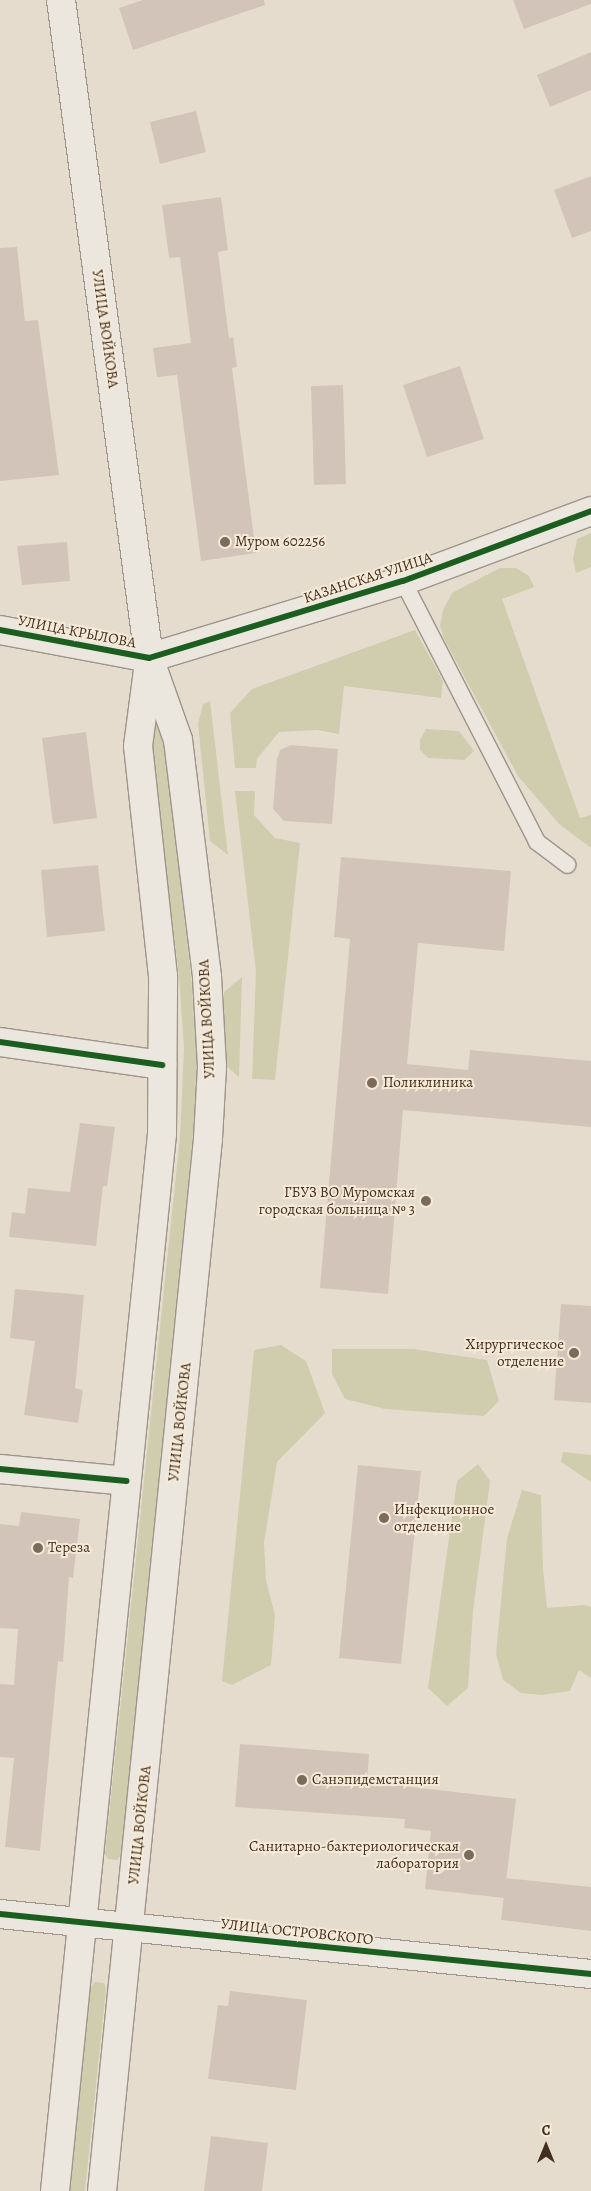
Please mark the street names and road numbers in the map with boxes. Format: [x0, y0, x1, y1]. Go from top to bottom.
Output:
street label: УЛИЦА ВОЙКОВА [88, 269, 122, 389]
street label: КАЗАНСКАЯ УЛИЦА [301, 549, 435, 607]
street label: УЛИЦА КРЫЛОВА [16, 612, 138, 652]
street label: УЛИЦА ВОЙКОВА [195, 959, 219, 1079]
street label: УЛИЦА ВОЙКОВА [165, 1362, 195, 1482]
street label: УЛИЦА ВОЙКОВА [125, 1765, 155, 1885]
street label: УЛИЦА ОСТРОВСКОГО [220, 1915, 374, 1949]

